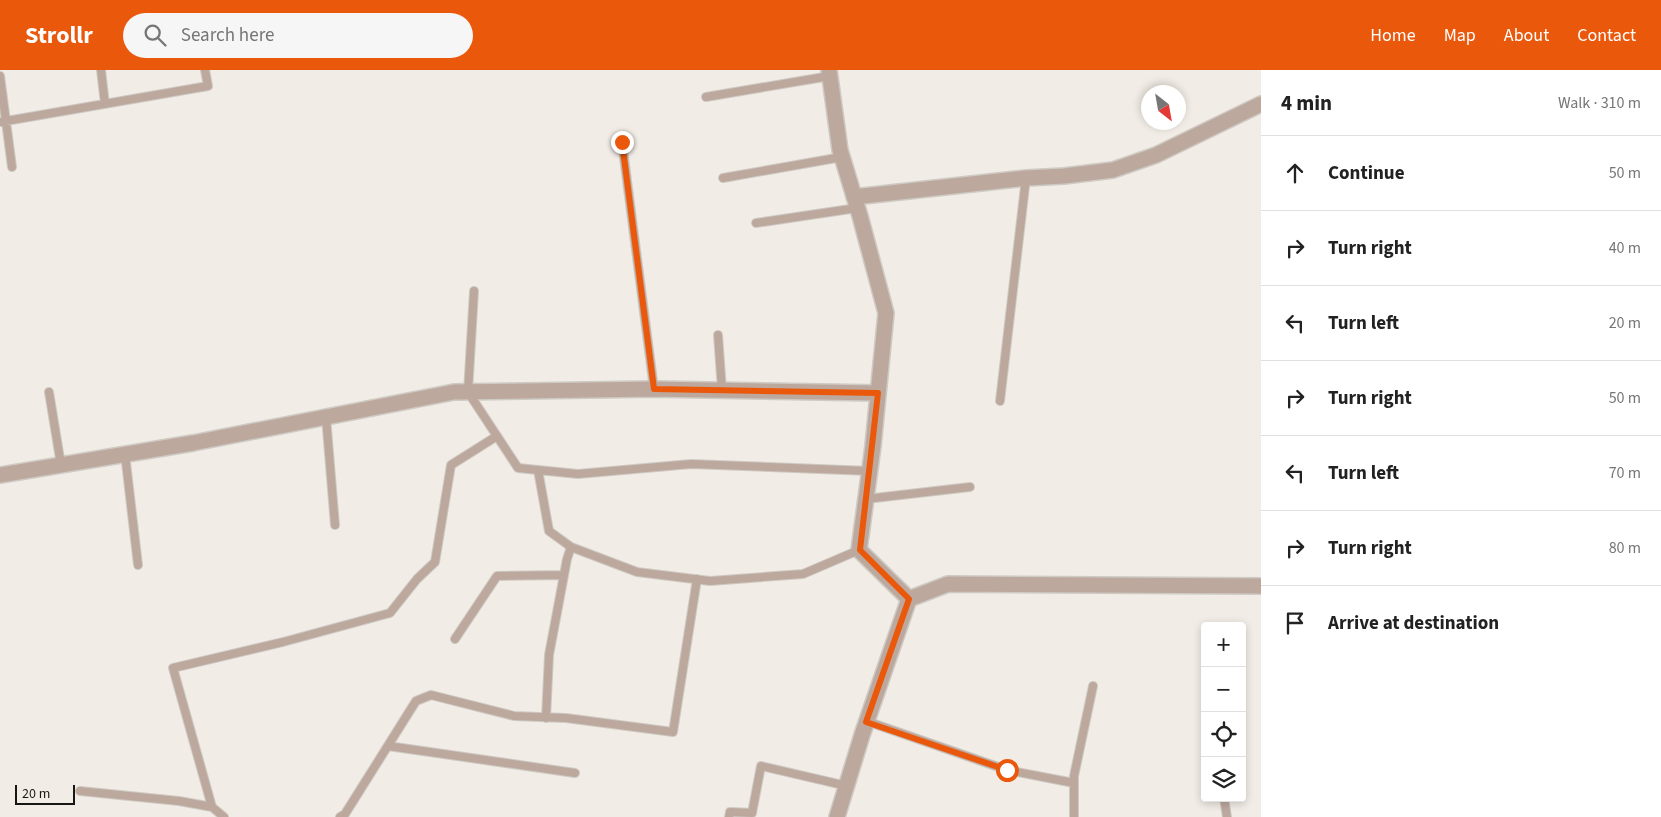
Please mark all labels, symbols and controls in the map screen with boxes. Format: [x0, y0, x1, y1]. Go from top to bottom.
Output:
search box [123, 13, 473, 58]
text: Strollr [25, 18, 93, 53]
icon: search [141, 21, 169, 49]
text: Search here [181, 22, 274, 49]
text: Home [1370, 23, 1416, 48]
text: Map [1444, 23, 1476, 48]
text: About [1504, 23, 1549, 48]
text: Contact [1577, 23, 1636, 48]
north arrow [1141, 85, 1186, 130]
text: 4 min [1281, 88, 1332, 118]
text: Walk · 310 m [1558, 92, 1641, 114]
route end [611, 131, 634, 154]
icon: ahead [1281, 159, 1309, 187]
text: Continue [1328, 160, 1405, 187]
text: 50 m [1609, 162, 1641, 184]
icon: right [1281, 234, 1309, 262]
text: Turn right [1328, 235, 1412, 262]
text: 40 m [1609, 237, 1641, 259]
icon: left [1281, 309, 1309, 337]
text: Turn left [1328, 310, 1399, 337]
text: 20 m [1609, 312, 1641, 334]
icon: right [1281, 384, 1309, 412]
text: Turn right [1328, 385, 1412, 412]
text: 50 m [1609, 387, 1641, 409]
icon: left [1281, 459, 1309, 487]
text: Turn left [1328, 460, 1399, 487]
text: 70 m [1609, 462, 1641, 484]
icon: right [1281, 534, 1309, 562]
text: Turn right [1328, 535, 1412, 562]
text: 80 m [1609, 537, 1641, 559]
icon: arrive [1281, 609, 1309, 637]
text: Arrive at destination [1328, 610, 1499, 637]
map controls [1201, 622, 1246, 802]
button: + [1201, 622, 1246, 667]
button: − [1201, 667, 1246, 712]
button: locate [1201, 712, 1246, 757]
button: layers [1201, 757, 1246, 802]
route start [996, 759, 1019, 782]
scale bar [15, 782, 75, 805]
text: 20 m [22, 784, 50, 804]

